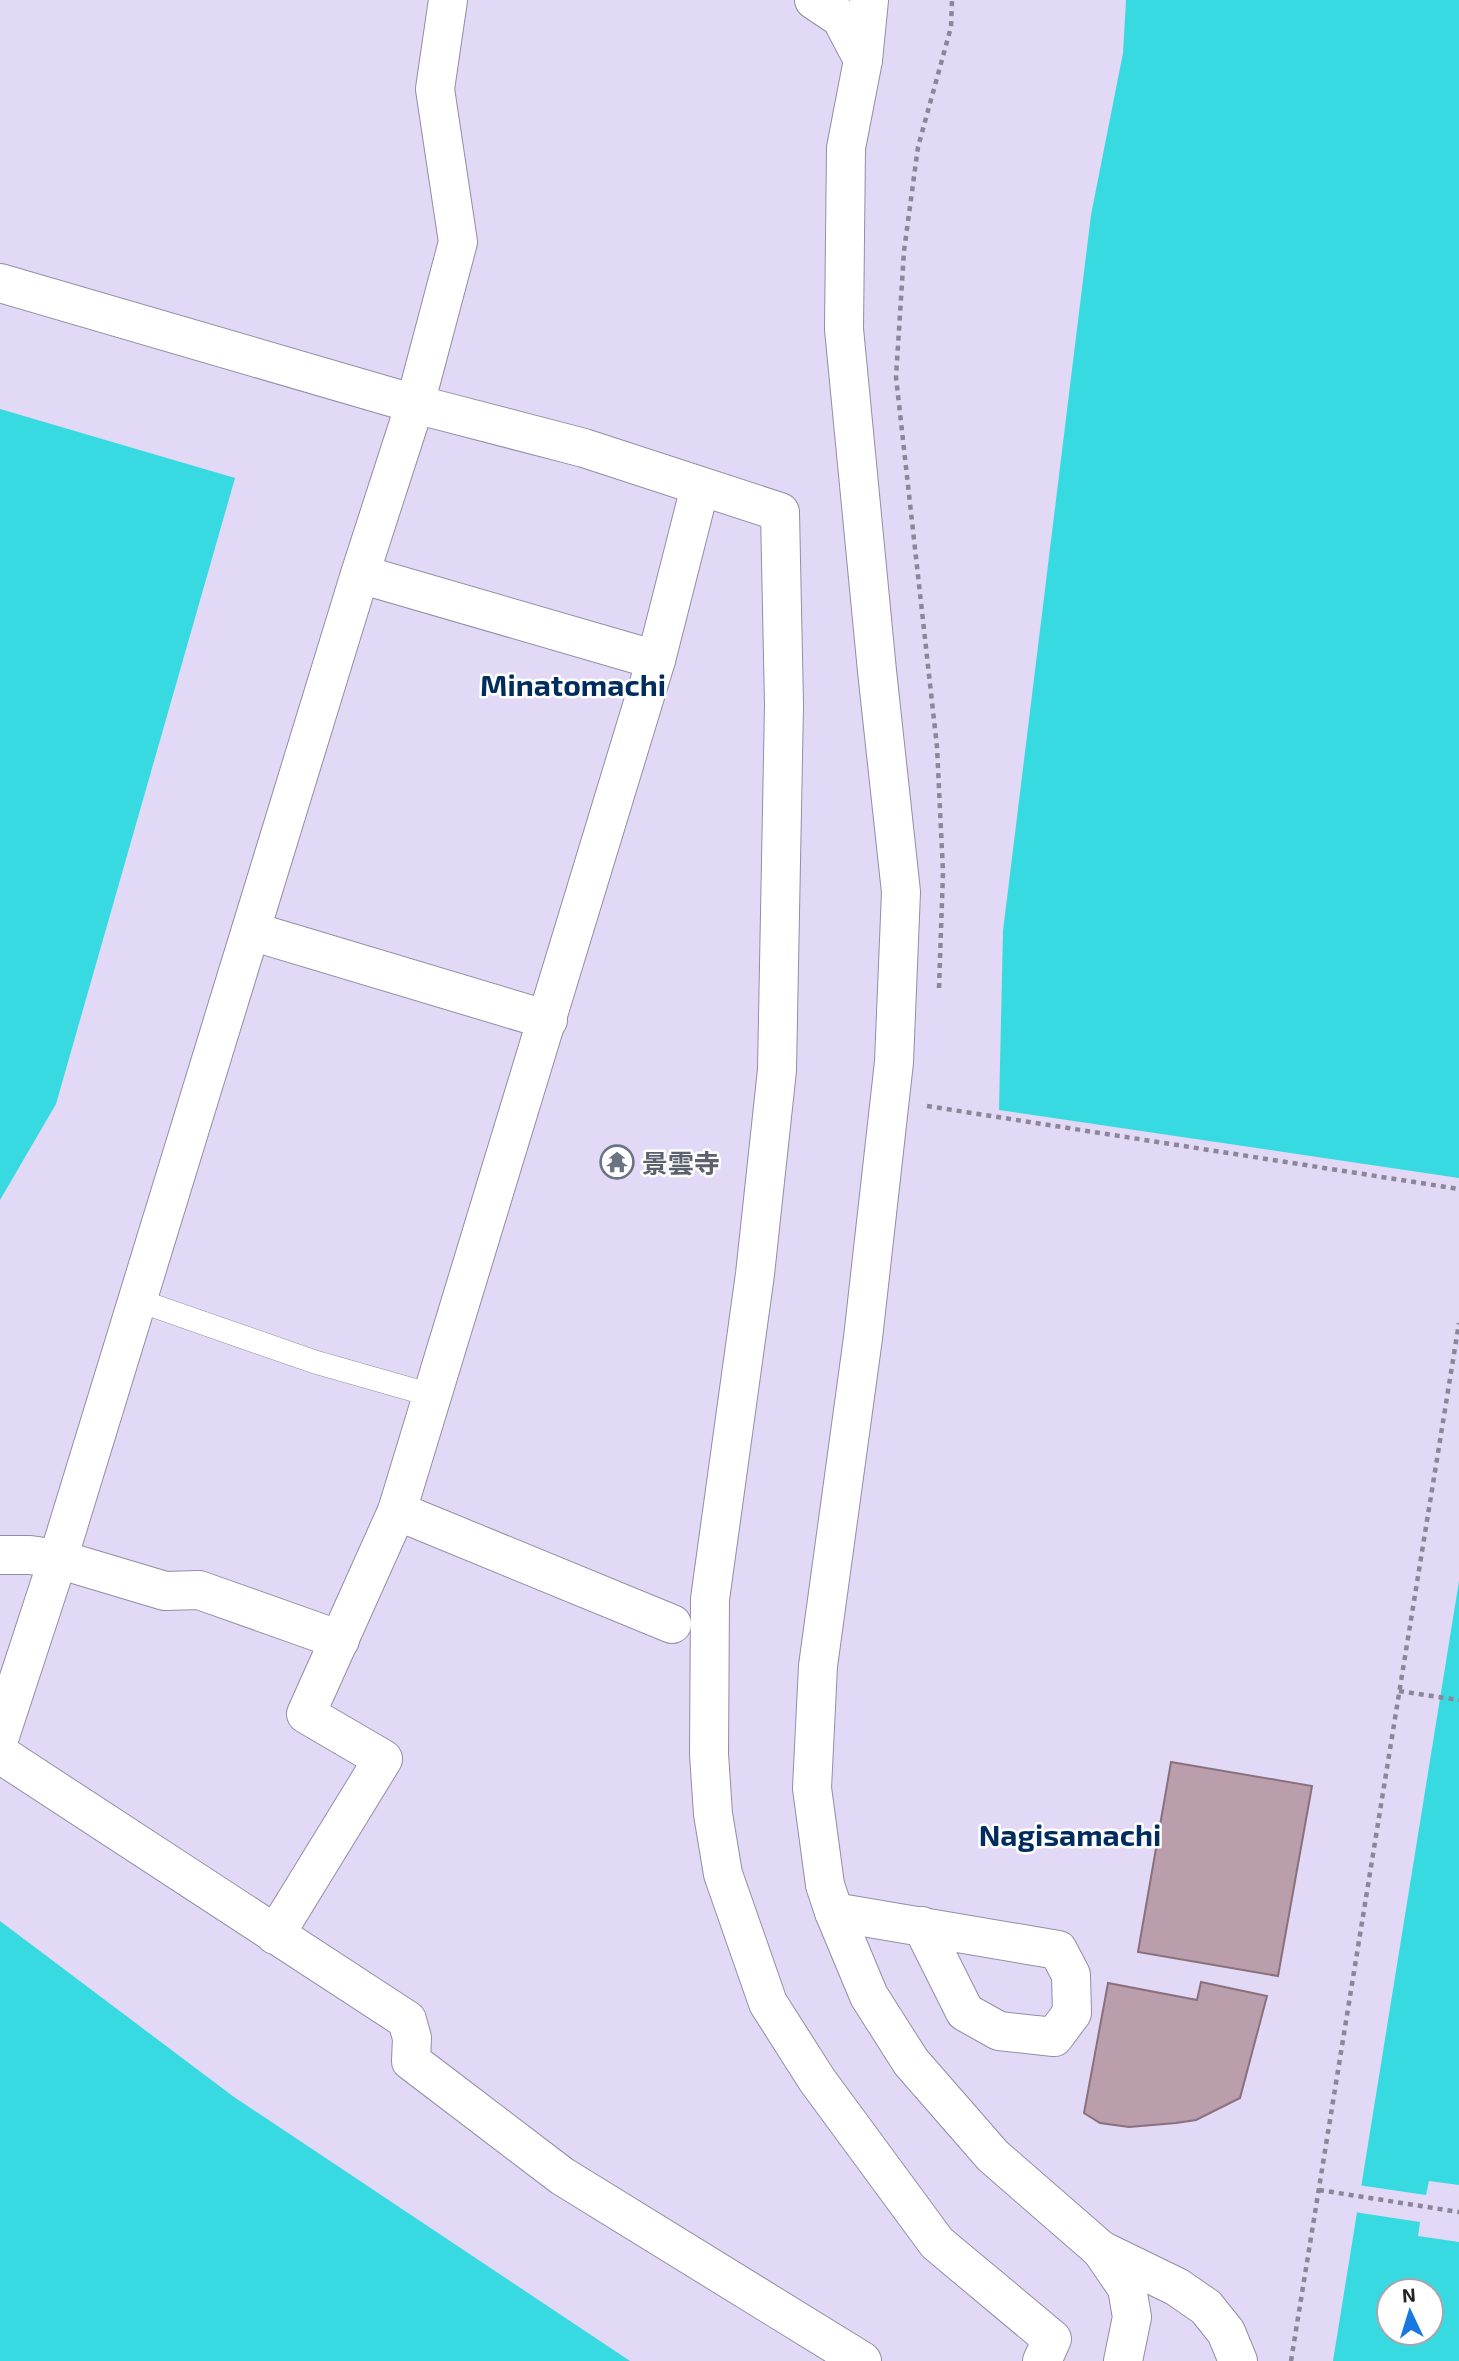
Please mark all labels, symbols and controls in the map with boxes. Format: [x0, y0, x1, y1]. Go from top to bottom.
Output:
district label: Minatomachi [480, 666, 666, 702]
temple icon: 景雲寺 [598, 1143, 636, 1181]
place label: 景雲寺 [642, 1147, 720, 1178]
district label: Nagisamachi [979, 1816, 1161, 1852]
north arrow [1375, 2277, 1445, 2347]
text: N [1401, 2283, 1416, 2306]

